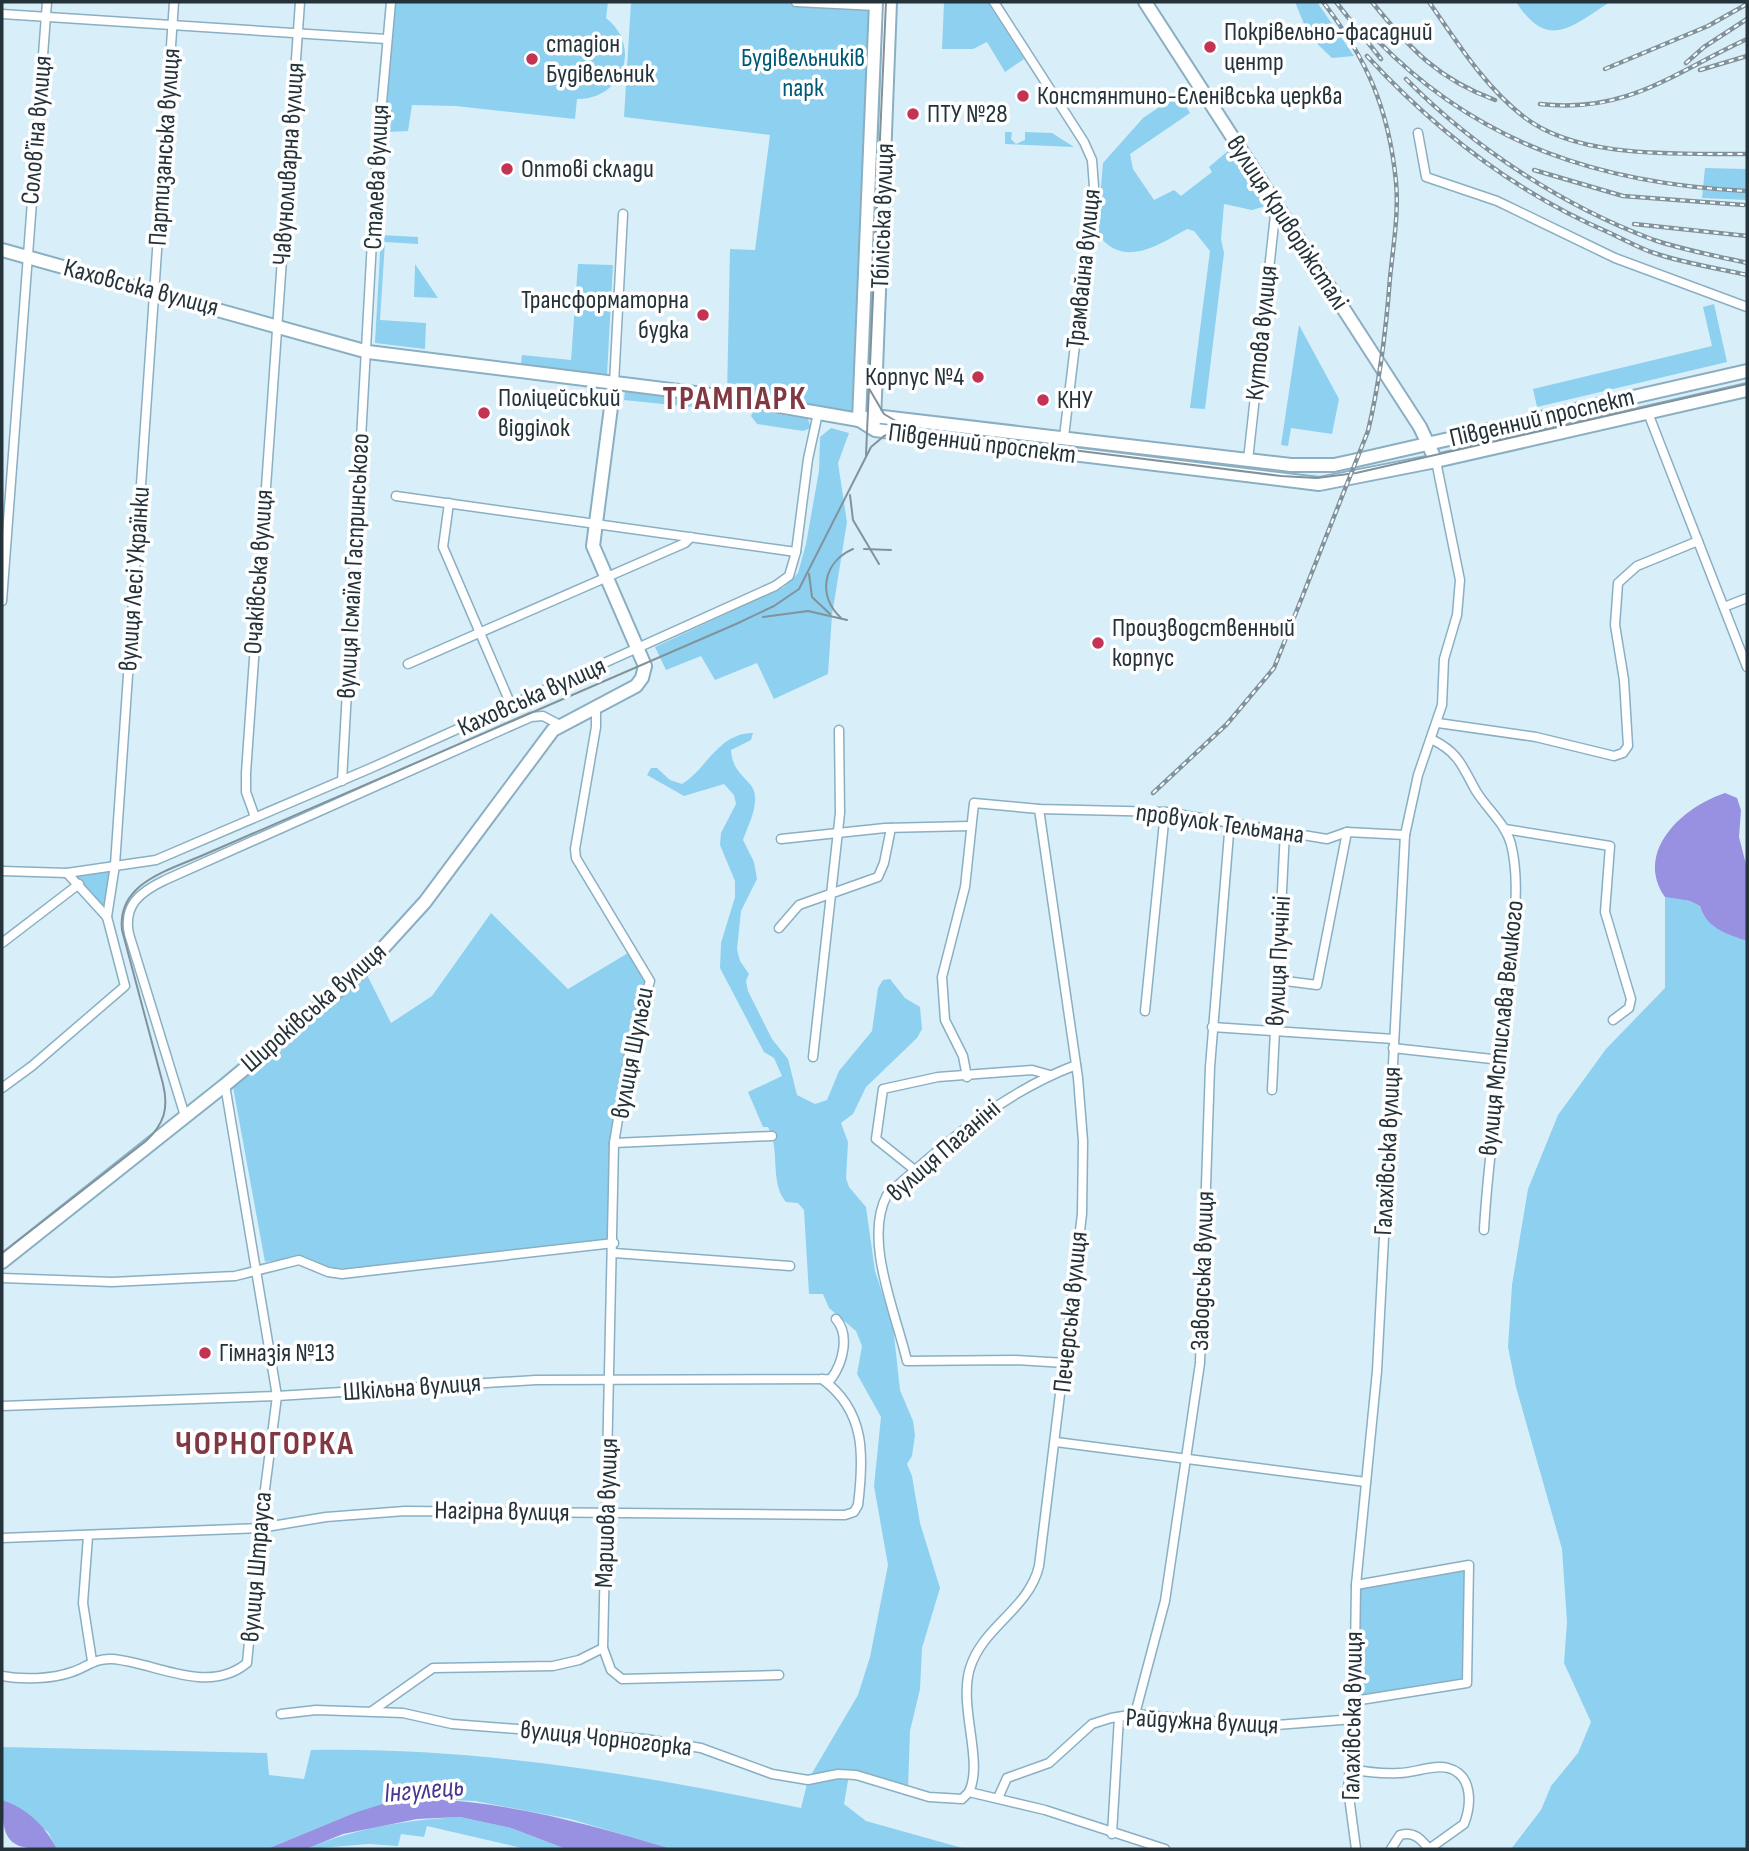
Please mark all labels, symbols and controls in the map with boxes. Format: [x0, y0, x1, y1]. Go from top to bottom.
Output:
place label: Покрівельно-фасадний центр [1224, 17, 1433, 78]
place label: стадіон Будівельник [546, 29, 655, 90]
marker: Покрівельно-фасадний центр [1202, 39, 1218, 55]
park label: Будівельників парк [741, 43, 865, 104]
street label: Партизанська вулиця [143, 47, 187, 247]
marker: стадіон Будівельник [524, 51, 540, 67]
street label: Соловʼїна вулиця [15, 54, 59, 206]
street label: Чавуноливарна вулиця [266, 61, 312, 267]
place label: Констянтино-Єленівська церква [1037, 81, 1343, 112]
marker: Констянтино-Єленівська церква [1015, 88, 1031, 104]
place label: ПТУ №28 [927, 99, 1008, 130]
street label: Сталева вулиця [358, 104, 396, 250]
marker: ПТУ №28 [905, 106, 921, 122]
street label: вулиця Криворіжсталі [1219, 130, 1355, 316]
street label: Тбіліська вулиця [865, 143, 901, 289]
place label: Оптові склади [521, 154, 654, 185]
marker: Оптові склади [499, 161, 515, 177]
street label: Трамвайна вулиця [1060, 188, 1108, 350]
street label: Каховська вулиця [60, 252, 222, 324]
street label: Кутова вулиця [1240, 264, 1284, 402]
place label: Трансформаторна будка [521, 285, 689, 346]
marker: Трансформаторна будка [695, 307, 711, 323]
place label: Корпус №4 [865, 362, 964, 393]
marker: Корпус №4 [970, 369, 986, 385]
district label: ТРАМПАРК [663, 379, 807, 419]
street label: Південний проспект [1447, 382, 1637, 454]
place label: Поліцейський відділок [498, 383, 621, 444]
place label: КНУ [1057, 385, 1093, 416]
marker: КНУ [1035, 392, 1051, 408]
marker: Поліцейський відділок [476, 405, 492, 421]
street label: Південний проспект [886, 417, 1078, 471]
street label: вулиця Ісмаїла Гаспринського [332, 432, 376, 700]
street label: вулиця Лесі Українки [113, 486, 157, 672]
street label: Очаківська вулиця [238, 489, 280, 655]
place label: Производственный корпус [1112, 613, 1295, 674]
marker: Производственный корпус [1090, 635, 1106, 651]
street label: Каховська вулиця [453, 651, 611, 743]
street label: провулок Тельмана [1134, 797, 1306, 851]
street label: вулиця Пуччіні [1260, 895, 1298, 1027]
street label: вулиця Мстислава Великого [1473, 899, 1531, 1157]
street label: Широківська вулиця [235, 937, 393, 1079]
street label: вулиця Шульги [605, 985, 661, 1121]
street label: Галахівська вулиця [1368, 1066, 1408, 1236]
street label: вулиця Паганіні [881, 1093, 1007, 1209]
street label: Заводська вулиця [1185, 1190, 1221, 1352]
street label: Печерська вулиця [1047, 1230, 1095, 1394]
place label: Гімназія №13 [219, 1338, 335, 1369]
marker: Гімназія №13 [197, 1345, 213, 1361]
street label: Шкільна вулиця [342, 1368, 482, 1408]
district label: ЧОРНОГОРКА [175, 1424, 355, 1464]
street label: Маршова вулиця [589, 1437, 625, 1589]
street label: вулиця Штрауса [235, 1490, 279, 1644]
street label: Нагірна вулиця [434, 1495, 570, 1529]
street label: Галахівська вулиця [1336, 1631, 1370, 1801]
street label: Райдужна вулиця [1125, 1703, 1279, 1741]
street label: вулиця Чорногорка [519, 1715, 693, 1763]
water label: Інгулець [383, 1770, 465, 1810]

